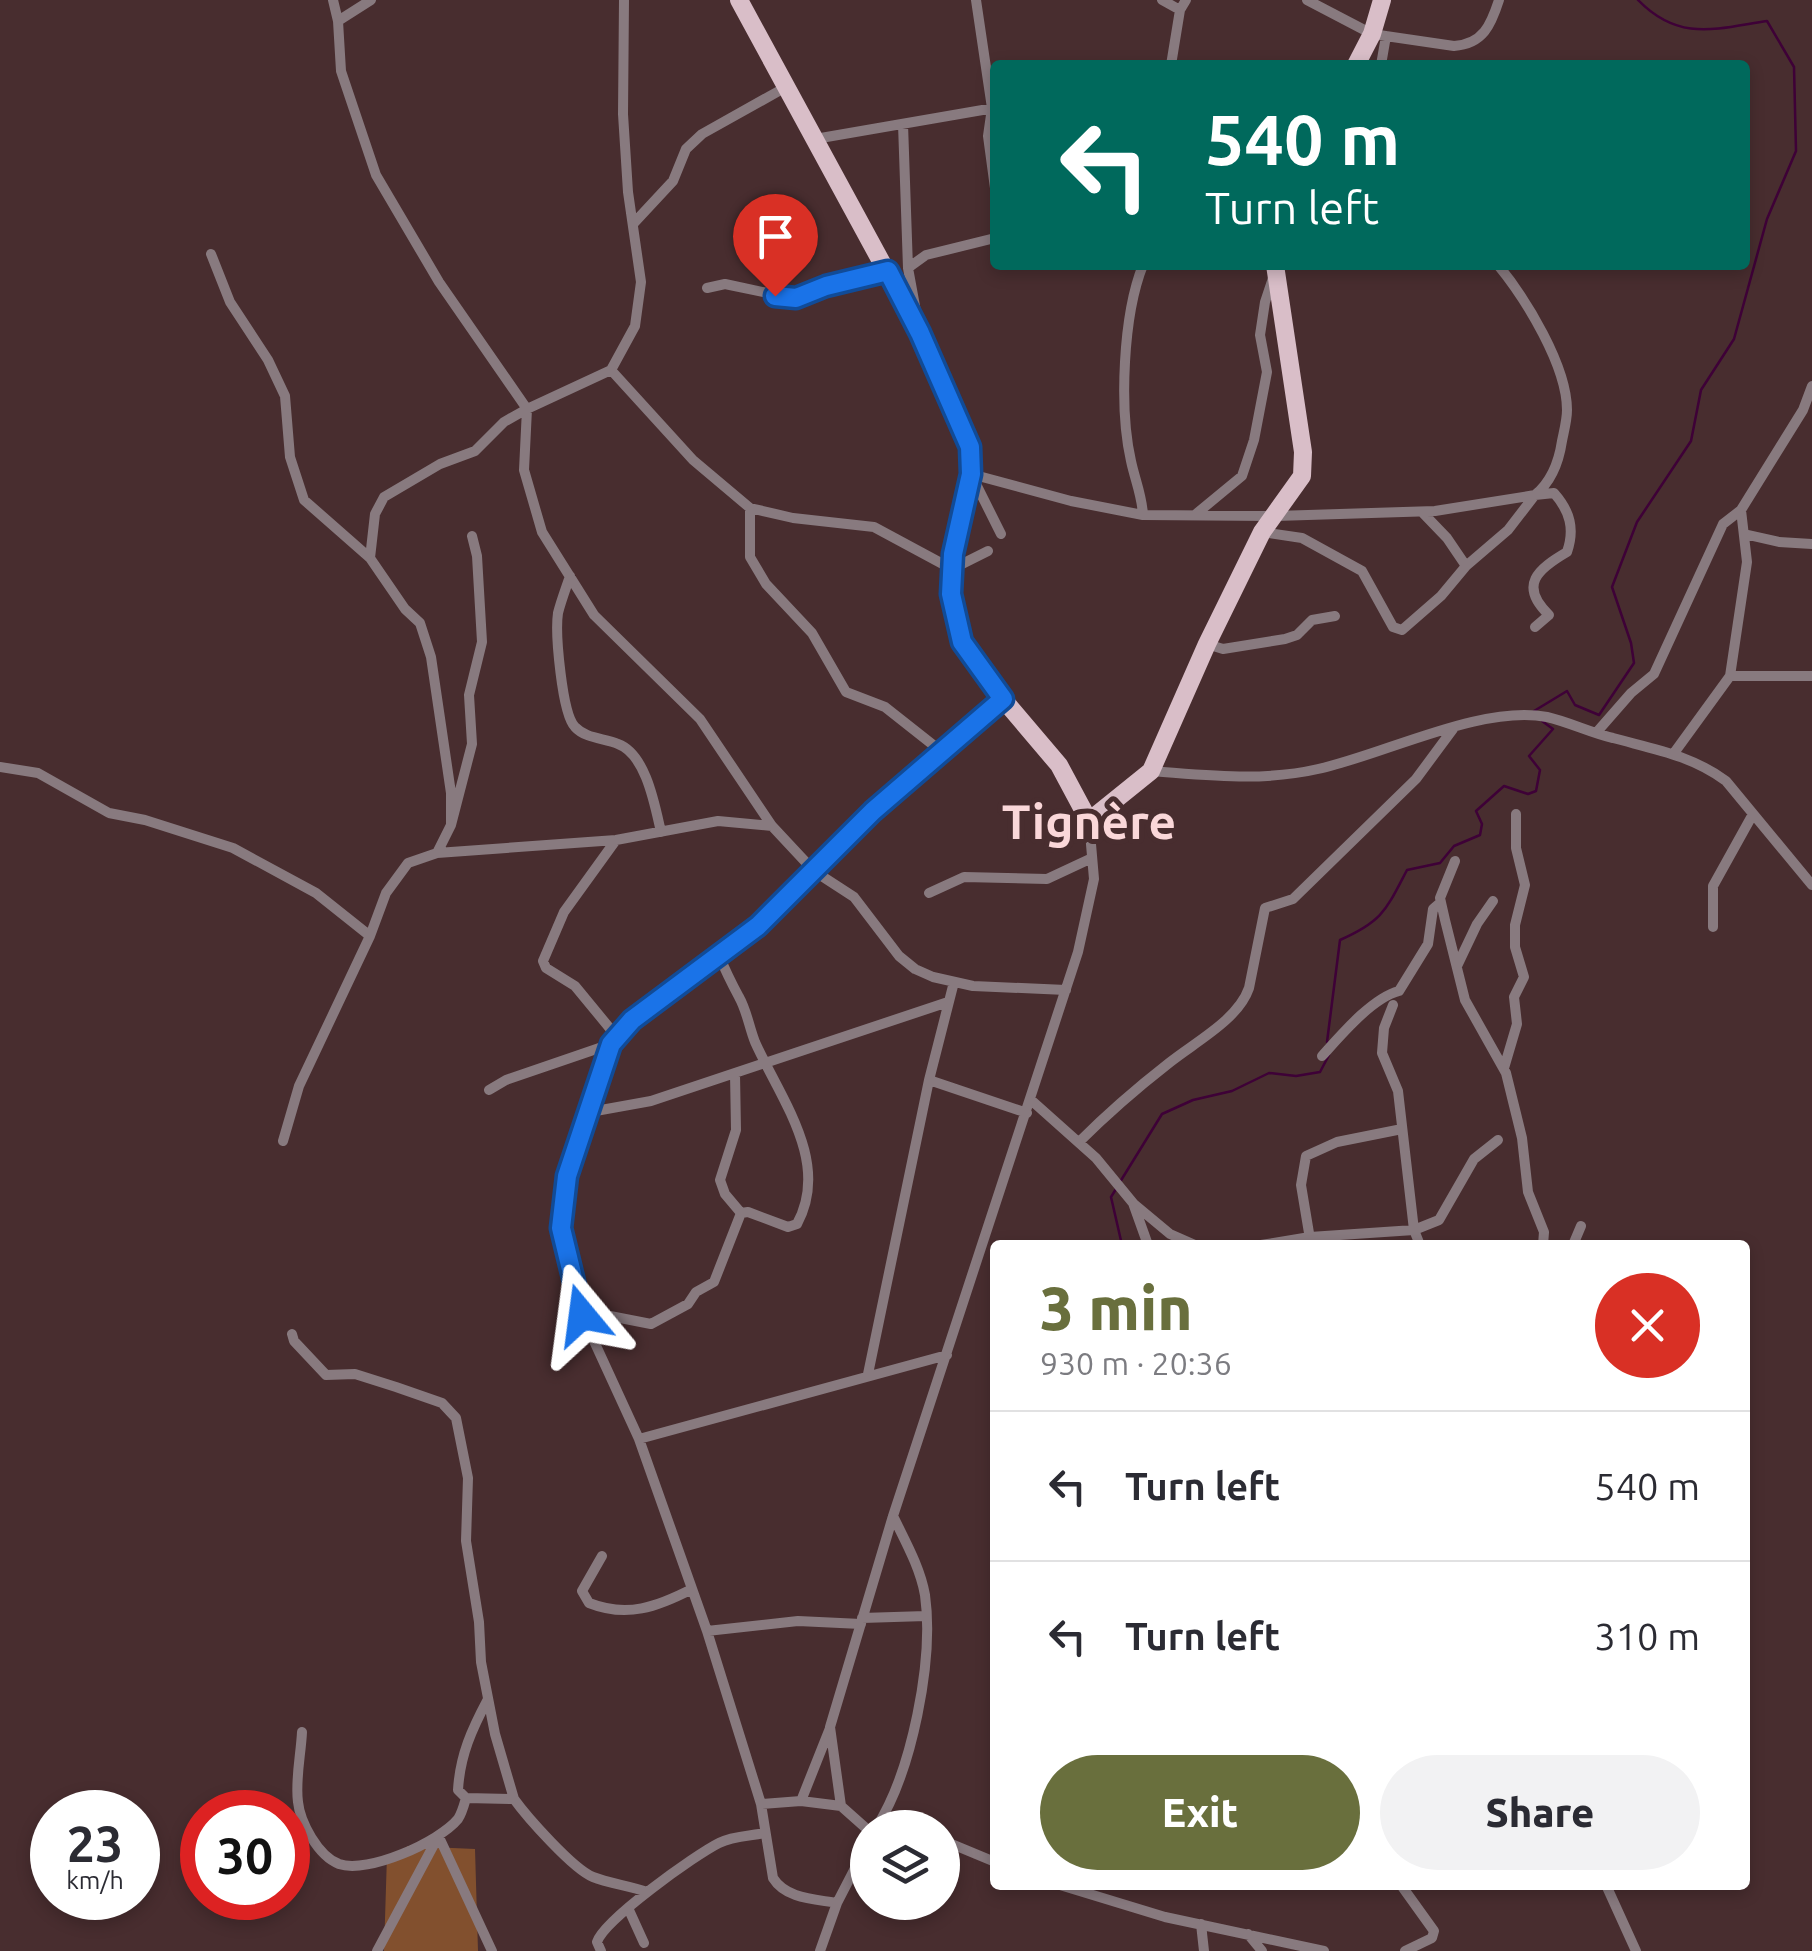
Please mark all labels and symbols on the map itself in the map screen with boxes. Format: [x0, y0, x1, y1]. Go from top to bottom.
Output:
pin [733, 194, 818, 297]
district label: Tignère [1002, 794, 1176, 848]
position arrow [530, 1263, 634, 1367]
speed limit sign: 30 [180, 1790, 310, 1920]

